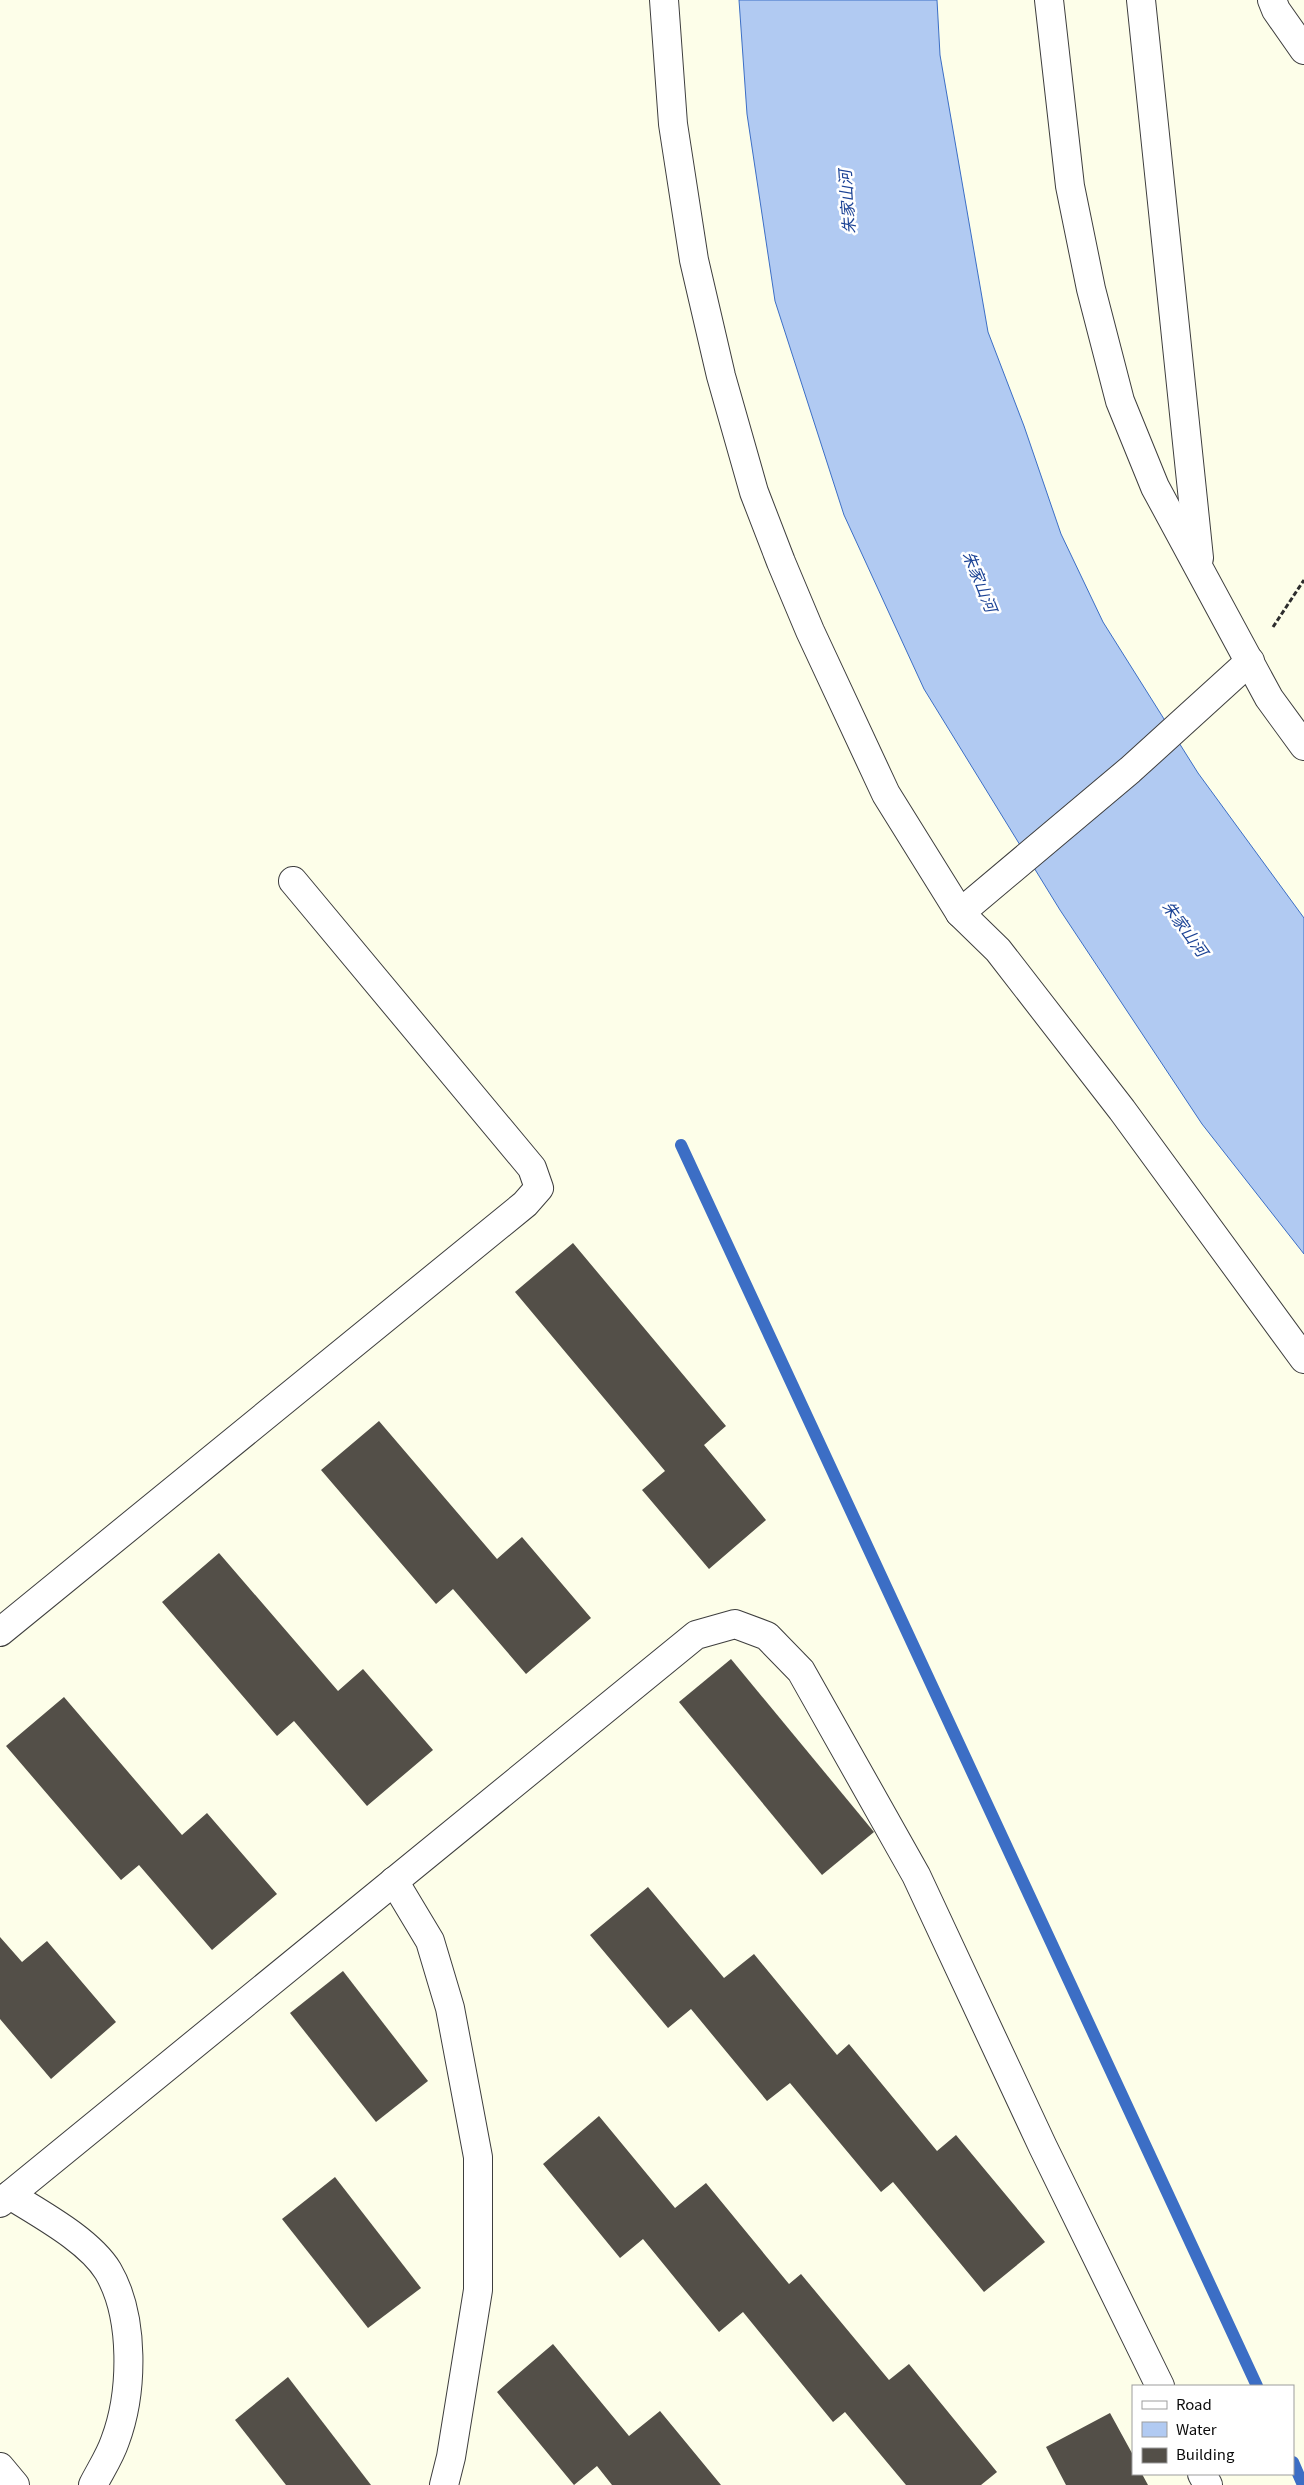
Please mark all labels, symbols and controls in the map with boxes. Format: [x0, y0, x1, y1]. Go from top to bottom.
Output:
water label: 朱家山河 [832, 166, 860, 235]
water label: 朱家山河 [958, 547, 1005, 618]
water label: 朱家山河 [1157, 895, 1216, 963]
legend [1132, 2385, 1294, 2475]
text: Road [1176, 2393, 1212, 2414]
text: Water [1176, 2418, 1217, 2439]
text: Building [1176, 2443, 1235, 2464]

